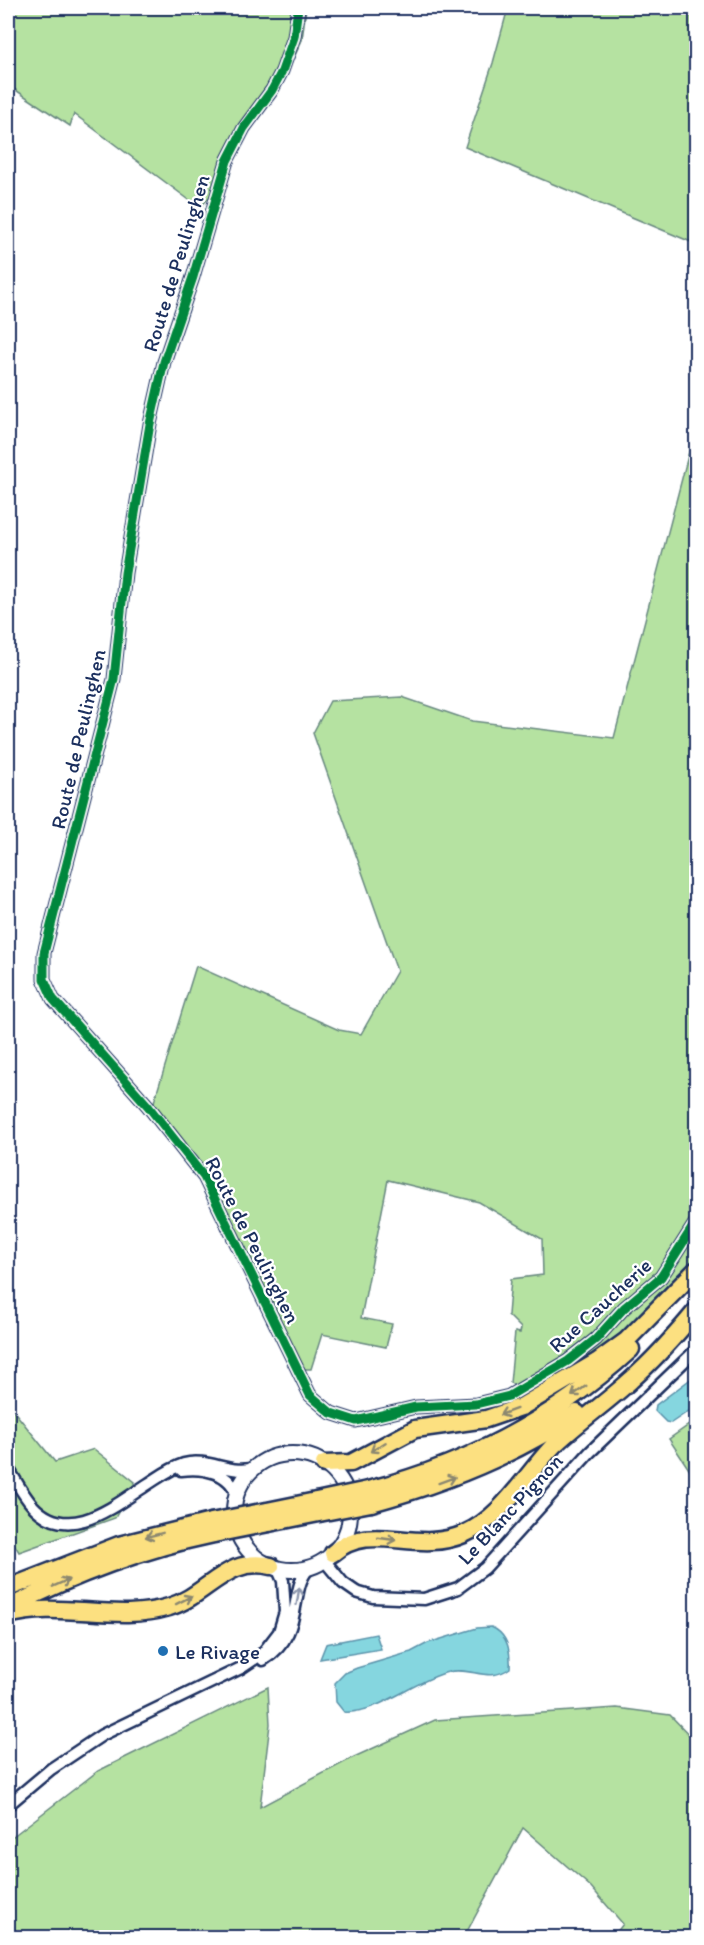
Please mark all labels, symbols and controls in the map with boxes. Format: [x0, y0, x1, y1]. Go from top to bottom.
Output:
street label: Route de Peulinghen [137, 171, 215, 355]
street label: Route de Peulinghen [45, 646, 111, 831]
street label: Route de Peulinghen [200, 1152, 306, 1328]
street label: Rue Caucherie [544, 1252, 656, 1358]
one-way arrow [572, 1385, 588, 1397]
one-way arrow [499, 1407, 518, 1418]
one-way arrow [370, 1441, 387, 1453]
street label: Le Blanc Pignon [452, 1448, 568, 1570]
one-way arrow [437, 1474, 456, 1485]
one-way arrow [145, 1529, 164, 1541]
one-way arrow [376, 1534, 396, 1545]
one-way arrow [51, 1577, 69, 1588]
one-way arrow [293, 1586, 304, 1606]
one-way arrow [174, 1594, 192, 1606]
place label: Le Rivage [175, 1639, 260, 1664]
marker: Le Rivage [156, 1644, 170, 1658]

